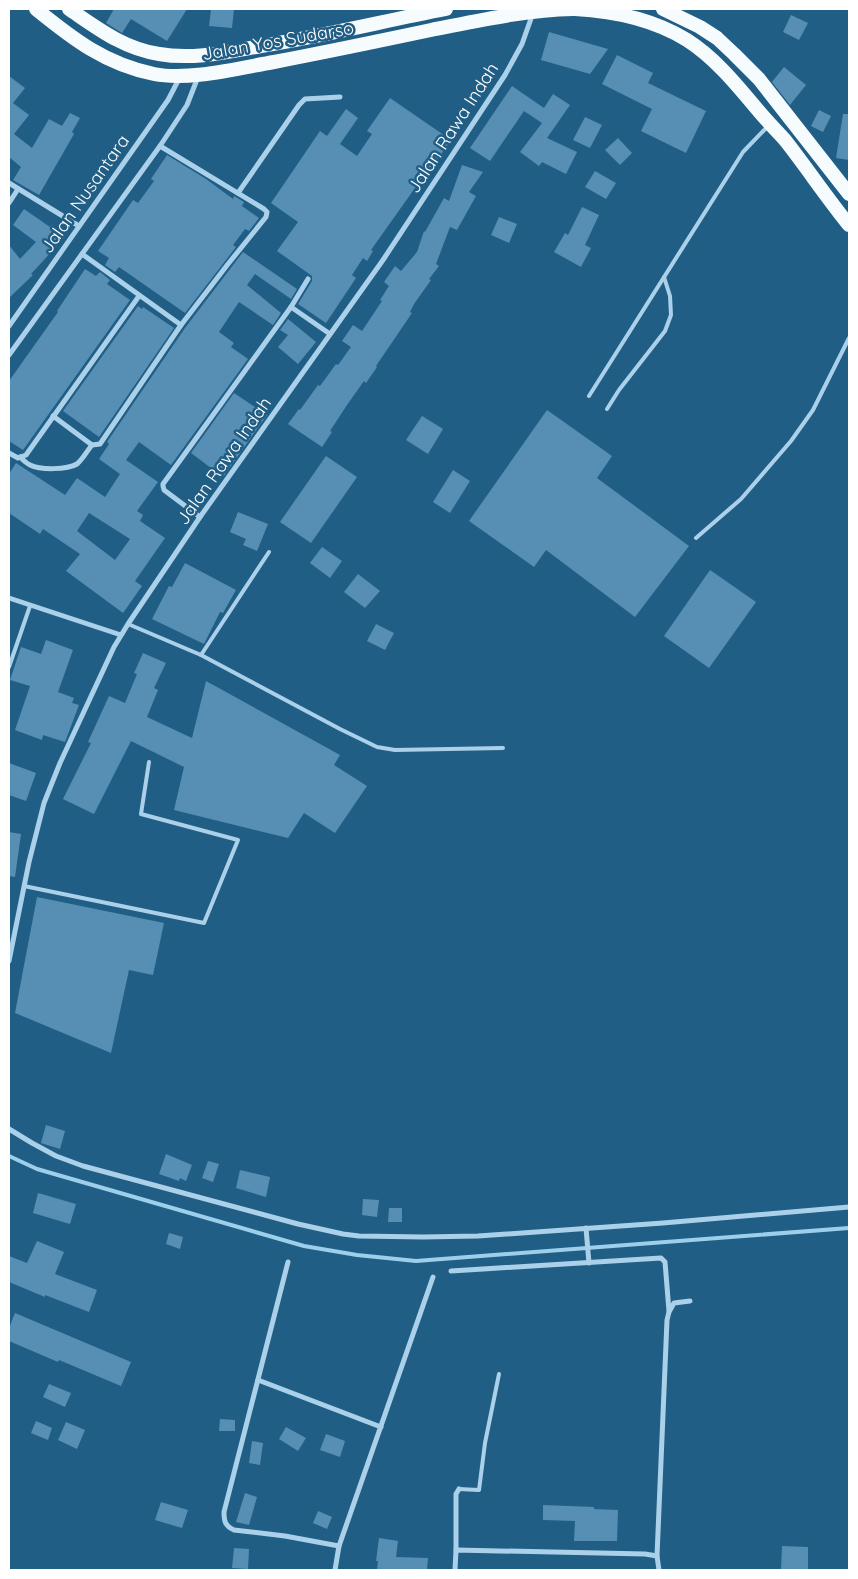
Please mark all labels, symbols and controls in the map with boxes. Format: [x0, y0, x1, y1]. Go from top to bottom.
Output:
street label: Jalan Yos Sudarso [200, 16, 356, 65]
street label: Jalan Rawa Indah [402, 58, 503, 197]
street label: Jalan Nusantara [35, 130, 134, 257]
street label: Jalan Rawa Indah [171, 392, 276, 529]

